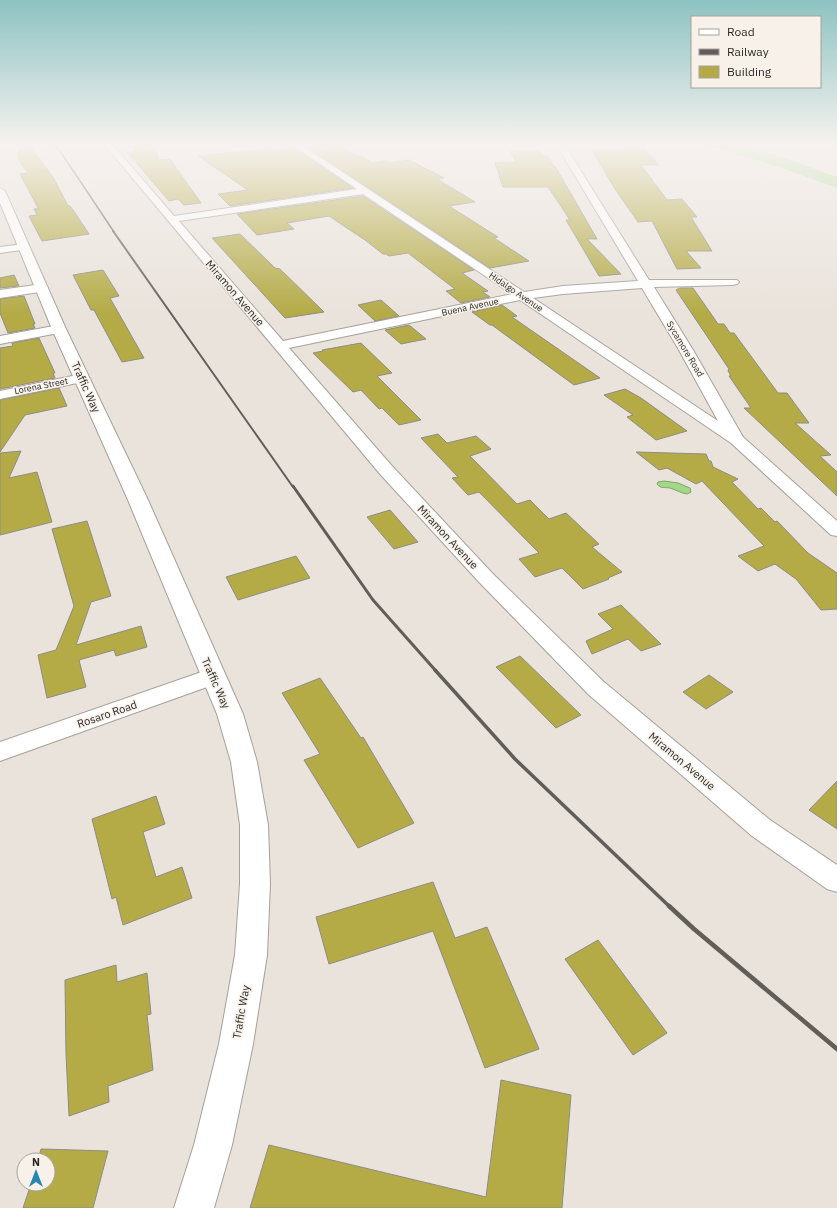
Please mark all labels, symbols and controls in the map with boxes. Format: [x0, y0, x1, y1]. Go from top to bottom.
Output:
legend [691, 16, 821, 88]
text: Road [727, 24, 755, 39]
text: Railway [727, 44, 769, 59]
text: Building [727, 64, 772, 79]
street label: Miramon Avenue [203, 257, 267, 329]
street label: Hidalgo Avenue [487, 269, 546, 314]
street label: Buena Avenue [440, 295, 499, 318]
street label: Sycamore Road [665, 319, 706, 379]
street label: Traffic Way [69, 359, 104, 415]
street label: Lorena Street [13, 375, 69, 396]
street label: Miramon Avenue [415, 502, 481, 572]
street label: Traffic Way [199, 655, 234, 711]
street label: Rosaro Road [75, 697, 139, 731]
street label: Miramon Avenue [646, 729, 718, 793]
street label: Traffic Way [229, 983, 253, 1040]
north arrow [16, 1152, 56, 1192]
text: N [32, 1155, 40, 1169]

